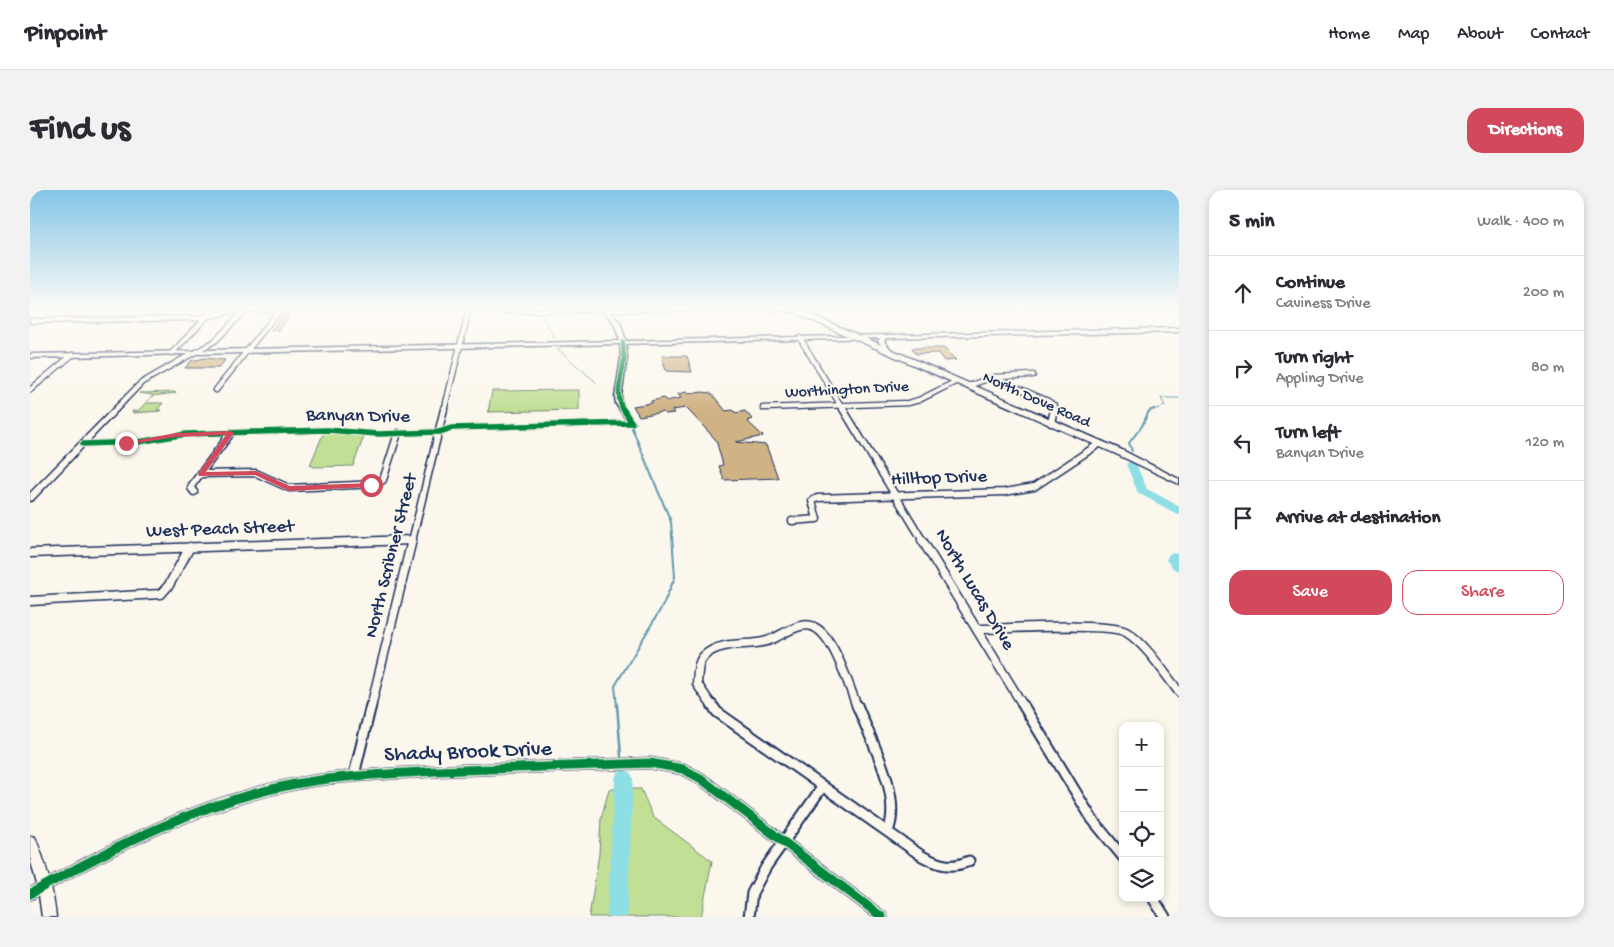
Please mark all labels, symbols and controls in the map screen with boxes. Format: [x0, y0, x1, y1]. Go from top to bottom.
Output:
text: Pinpoint [25, 20, 106, 49]
text: Home [1328, 24, 1370, 45]
text: Map [1398, 24, 1429, 45]
text: About [1457, 24, 1503, 45]
text: Contact [1531, 24, 1589, 45]
button: Directions [1467, 108, 1584, 153]
text: Find us [30, 110, 130, 151]
text: 5 min [1229, 210, 1274, 235]
text: Walk · 400 m [1477, 213, 1564, 232]
text: Continue [1276, 272, 1345, 295]
icon: ahead [1229, 279, 1257, 307]
text: 200 m [1523, 284, 1564, 303]
text: Caviness Drive [1276, 295, 1370, 314]
text: Turn right [1276, 347, 1352, 370]
icon: right [1229, 354, 1257, 382]
text: 80 m [1531, 359, 1564, 378]
street label: North Dove Road [979, 369, 1094, 434]
text: Appling Drive [1276, 370, 1364, 389]
street label: Worthington Drive [785, 378, 910, 404]
street label: Banyan Drive [305, 405, 410, 429]
text: Turn left [1276, 422, 1340, 445]
icon: left [1229, 429, 1257, 457]
route end [115, 432, 138, 455]
text: 120 m [1525, 434, 1564, 453]
text: Banyan Drive [1276, 445, 1364, 464]
street label: Hilltop Drive [891, 466, 988, 492]
street label: North Scribner Street [360, 469, 424, 640]
route start [360, 474, 383, 497]
icon: arrive [1229, 504, 1257, 532]
text: Arrive at destination [1276, 507, 1440, 530]
street label: West Peach Street [146, 516, 297, 544]
street label: North Lucas Drive [929, 525, 1019, 655]
button: Save [1229, 570, 1392, 615]
button: Share [1402, 570, 1564, 615]
map controls [1119, 722, 1164, 902]
button: + [1119, 722, 1164, 767]
street label: Shady Brook Drive [384, 737, 553, 769]
button: − [1119, 767, 1164, 812]
button: locate [1119, 812, 1164, 857]
button: layers [1119, 857, 1164, 902]

